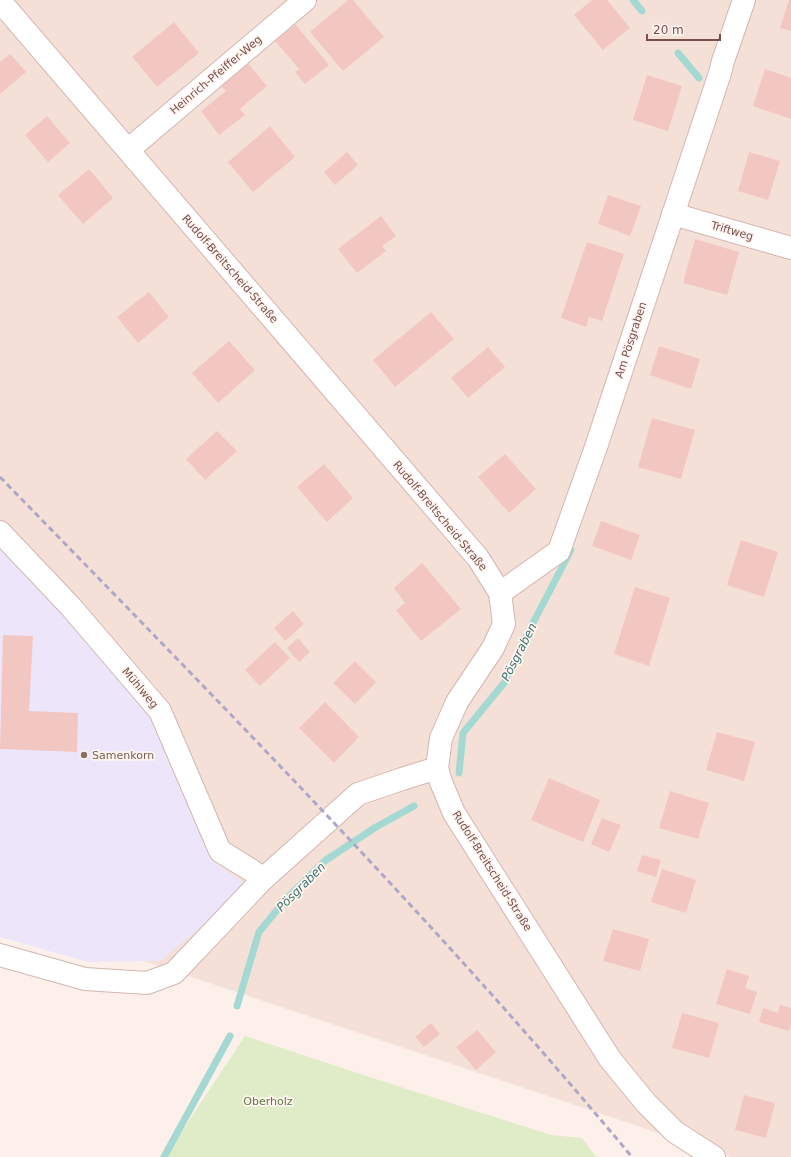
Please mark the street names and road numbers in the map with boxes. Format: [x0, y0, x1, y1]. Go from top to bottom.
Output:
street label: Heinrich-Pfeiffer-Weg [168, 33, 264, 117]
street label: Rudolf-Breitscheid-Straße [179, 212, 281, 326]
street label: Triftweg [708, 218, 755, 243]
street label: Am Pösgraben [613, 300, 649, 380]
street label: Rudolf-Breitscheid-Straße [390, 458, 490, 574]
street label: Mühlweg [119, 665, 161, 711]
street label: Rudolf-Breitscheid-Straße [450, 808, 535, 934]

